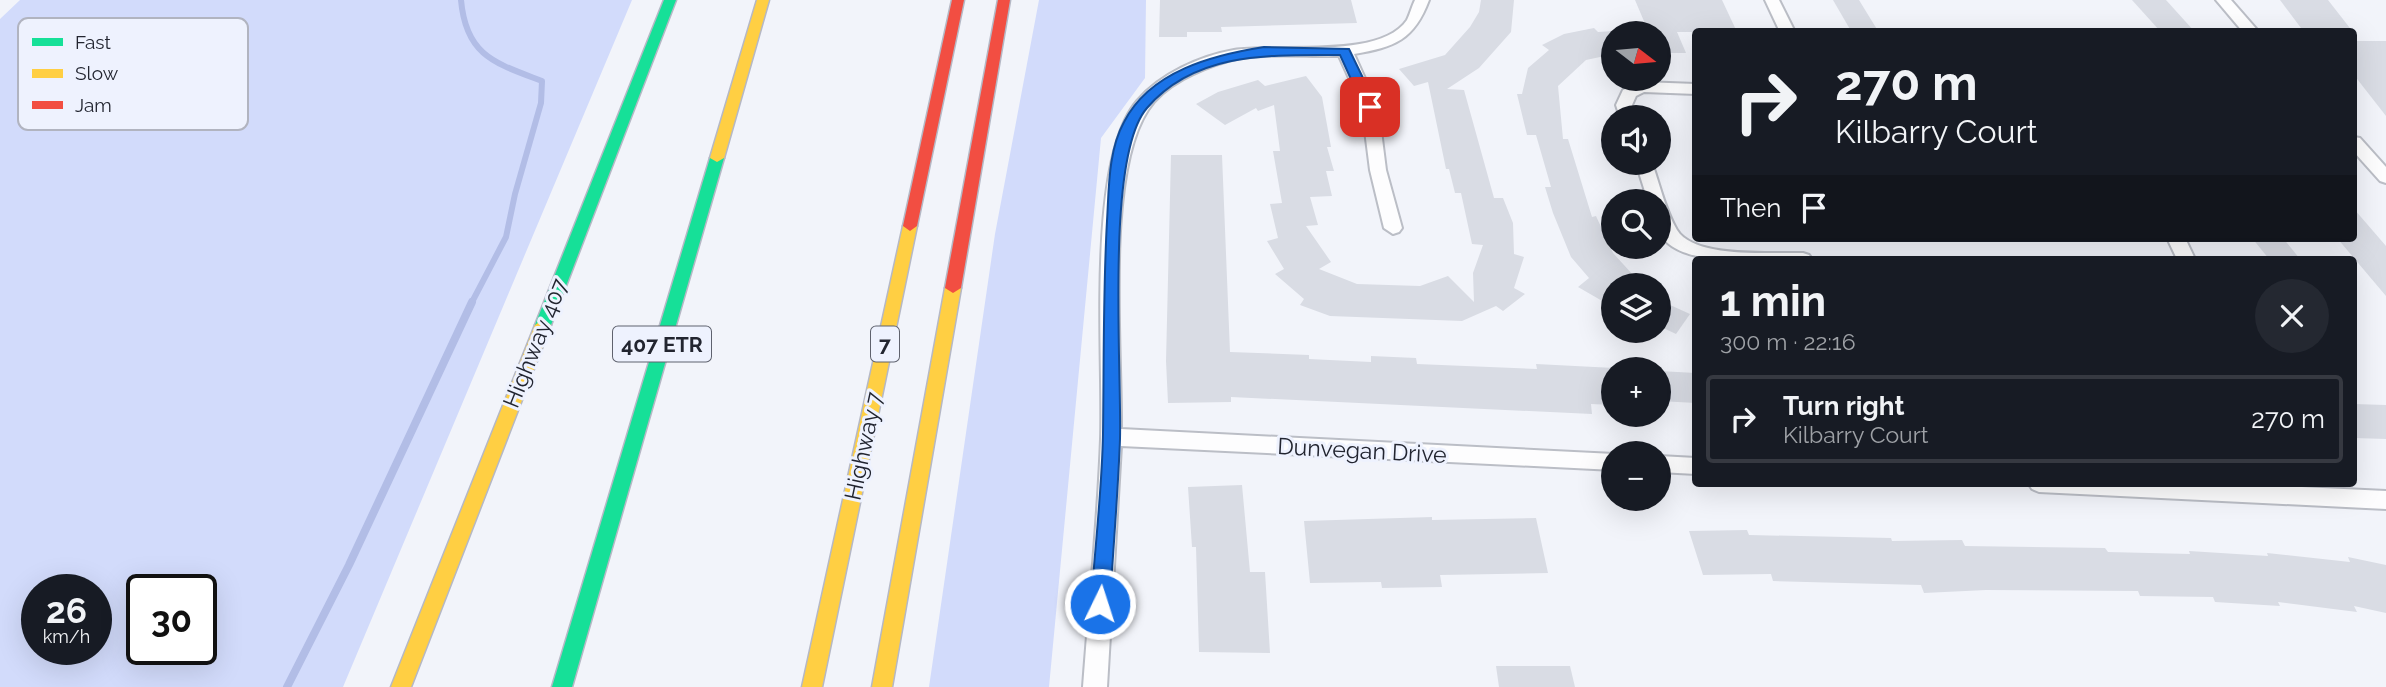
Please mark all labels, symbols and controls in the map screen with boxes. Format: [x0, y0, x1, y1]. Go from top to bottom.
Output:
legend [18, 18, 248, 130]
north arrow [1601, 21, 1671, 91]
map controls [1601, 21, 1671, 511]
text: Fast [75, 31, 111, 53]
text: 270 m [1835, 54, 1978, 111]
icon: right [1720, 56, 1811, 147]
text: Slow [75, 62, 119, 84]
pin [1340, 77, 1400, 137]
icon: arrive [1351, 88, 1389, 126]
text: Jam [75, 94, 112, 116]
button: sound [1601, 105, 1671, 175]
text: Kilbarry Court [1835, 113, 2038, 150]
button: search [1601, 189, 1671, 259]
icon: arrive [1795, 189, 1833, 227]
text: Then [1720, 193, 1781, 223]
button: layers [1601, 273, 1671, 343]
street label: Highway 407 [497, 274, 573, 411]
text: 1 min [1720, 277, 1826, 326]
button: close [2255, 279, 2329, 353]
road number: 407 ETR [613, 326, 711, 362]
road number: 7 [871, 326, 899, 362]
text: 300 m · 22:16 [1720, 328, 1856, 355]
button: + [1601, 357, 1671, 427]
street label: Highway 7 [838, 389, 888, 503]
text: Turn right [1783, 391, 1904, 421]
icon: right [1724, 400, 1762, 438]
text: 270 m [2251, 404, 2325, 434]
text: Kilbarry Court [1783, 421, 1929, 448]
street label: Dunvegan Drive [1277, 432, 1447, 468]
button: − [1601, 441, 1671, 511]
position arrow [1063, 567, 1137, 641]
speed limit sign: 30 [126, 574, 217, 665]
text: 26 [46, 590, 87, 631]
text: km/h [43, 626, 90, 647]

